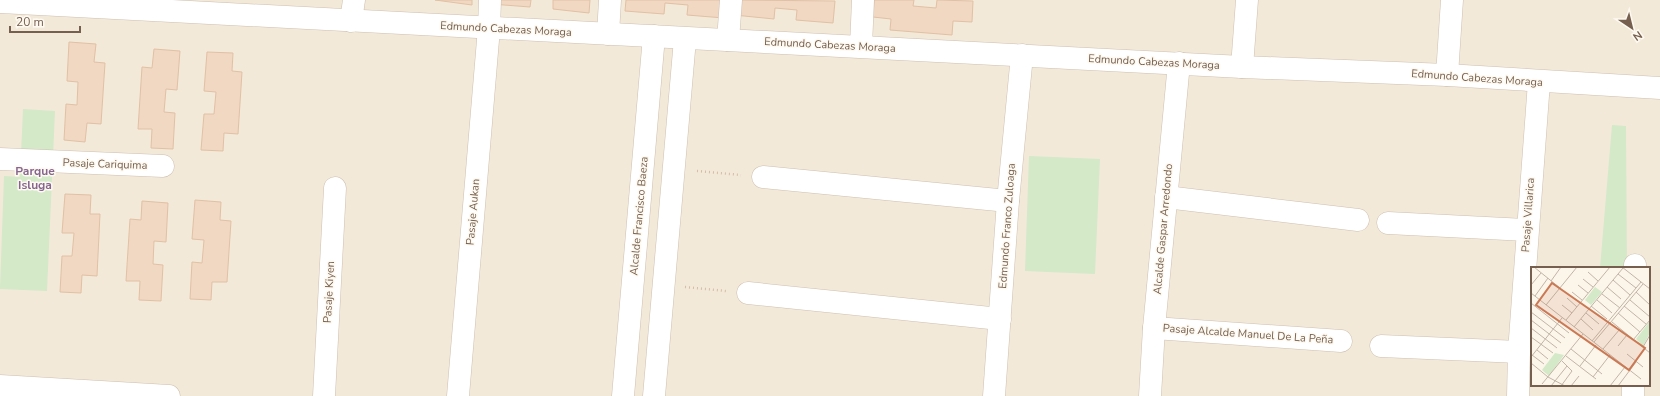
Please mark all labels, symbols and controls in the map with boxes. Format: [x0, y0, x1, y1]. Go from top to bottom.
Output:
scale bar [10, 8, 80, 34]
north arrow [1612, 8, 1652, 48]
text: 20 m [16, 14, 44, 30]
street label: Edmundo Cabezas Moraga [440, 18, 572, 40]
text: N [1630, 27, 1645, 44]
street label: Edmundo Cabezas Moraga [764, 34, 896, 56]
street label: Edmundo Cabezas Moraga [1088, 51, 1220, 73]
street label: Edmundo Cabezas Moraga [1411, 66, 1543, 90]
street label: Pasaje Cariquima [62, 155, 148, 173]
street label: Alcalde Francisco Baeza [626, 156, 652, 276]
district label: Parque Isluga [15, 163, 55, 193]
street label: Edmundo Franco Zuloaga [995, 163, 1019, 289]
street label: Alcalde Gaspar Arredondo [1150, 163, 1176, 295]
street label: Pasaje Villarica [1518, 177, 1538, 253]
street label: Pasaje Aukan [463, 178, 483, 246]
street label: Pasaje Kiyen [320, 261, 338, 323]
inset map [1531, 267, 1650, 386]
street label: Pasaje Alcalde Manuel De La Peña [1162, 321, 1334, 347]

